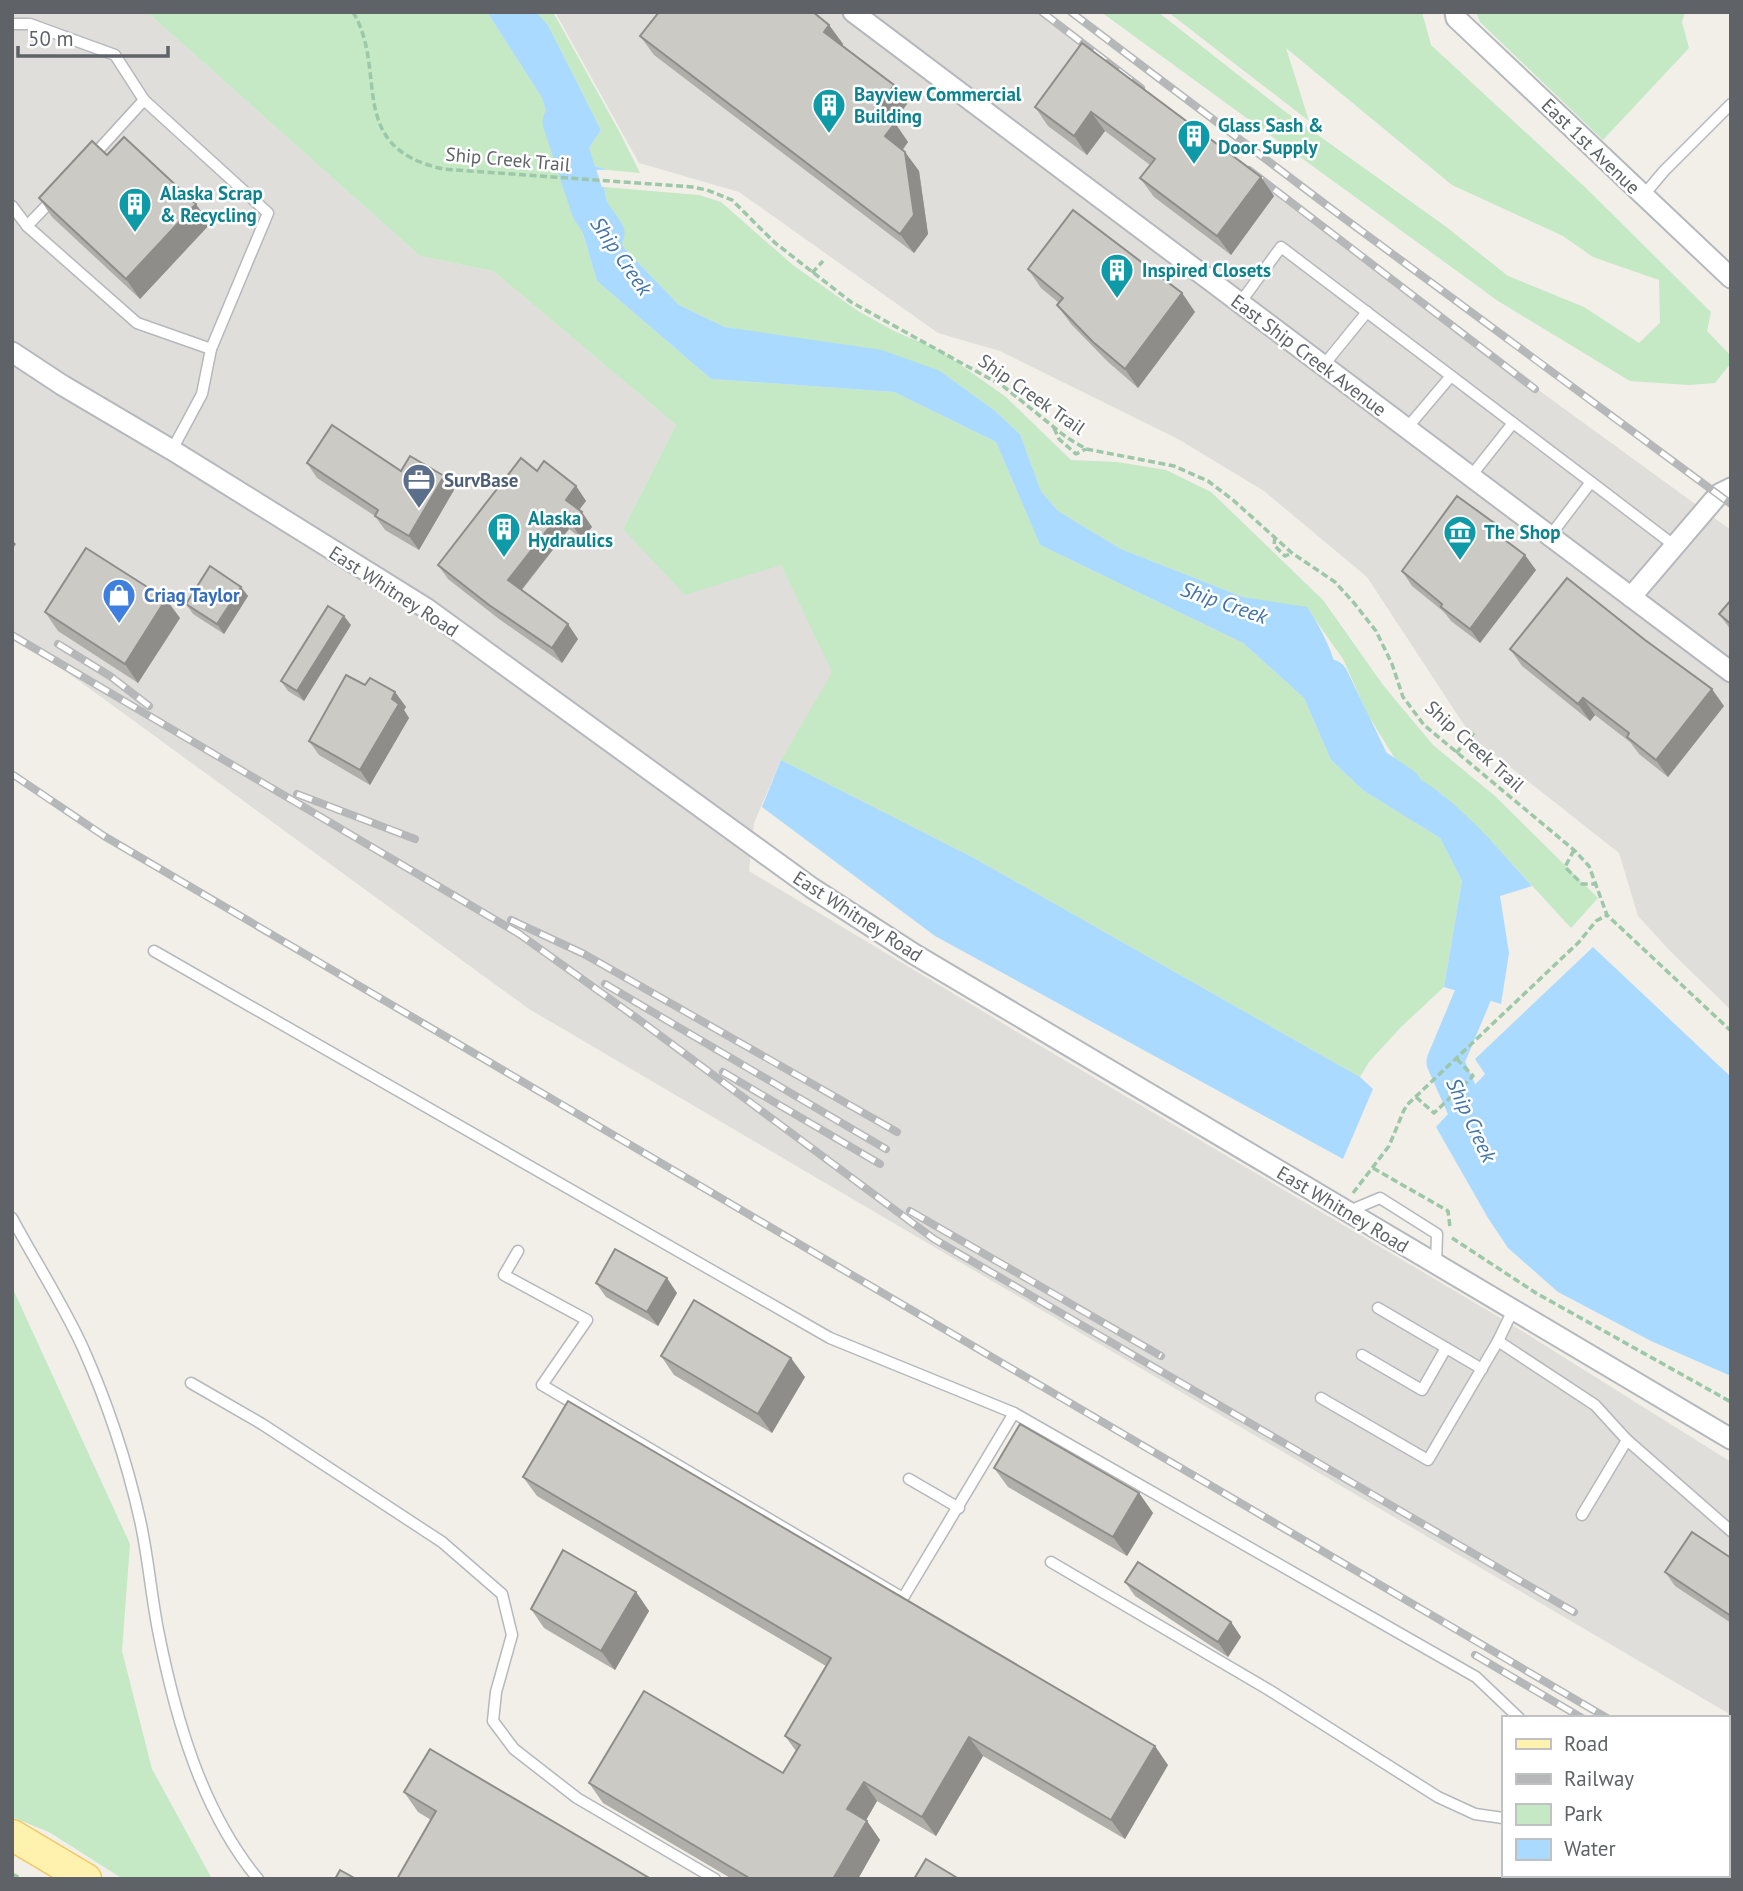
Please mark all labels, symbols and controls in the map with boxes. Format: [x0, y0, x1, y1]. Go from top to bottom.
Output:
scale bar [18, 14, 168, 58]
text: 50 m [28, 25, 74, 52]
place label: Bayview Commercial Building [854, 82, 1022, 128]
building icon: Bayview Commercial Building [810, 86, 848, 135]
street label: East 1st Avenue [1537, 93, 1645, 199]
place label: Glass Sash & Door Supply [1218, 113, 1324, 159]
building icon: Glass Sash & Door Supply [1175, 117, 1213, 166]
street label: Ship Creek Trail [445, 142, 572, 176]
place label: Alaska Scrap & Recycling [160, 181, 263, 227]
building icon: Alaska Scrap & Recycling [116, 185, 154, 234]
water label: Ship Creek [585, 211, 659, 302]
building icon: Inspired Closets [1098, 251, 1136, 300]
place label: Inspired Closets [1142, 258, 1271, 282]
street label: East Ship Creek Avenue [1227, 289, 1391, 421]
street label: Ship Creek Trail [974, 348, 1090, 440]
office icon: SurvBase [400, 461, 438, 510]
place label: SurvBase [444, 468, 518, 492]
place label: Alaska Hydraulics [528, 506, 613, 552]
building icon: Alaska Hydraulics [485, 510, 523, 559]
museum icon: The Shop [1441, 513, 1479, 562]
place label: The Shop [1484, 520, 1561, 544]
street label: East Whitney Road [325, 540, 463, 642]
water label: Ship Creek [1177, 575, 1273, 630]
shop icon: Criag Taylor [100, 576, 138, 625]
place label: Criag Taylor [144, 583, 240, 607]
street label: Ship Creek Trail [1420, 695, 1530, 797]
street label: East Whitney Road [789, 865, 927, 967]
water label: Ship Creek [1440, 1073, 1503, 1168]
street label: East Whitney Road [1273, 1160, 1413, 1258]
legend [1502, 1716, 1729, 1877]
text: Road [1564, 1730, 1608, 1757]
text: Railway [1564, 1765, 1634, 1792]
text: Park [1564, 1800, 1603, 1827]
text: Water [1564, 1835, 1616, 1862]

